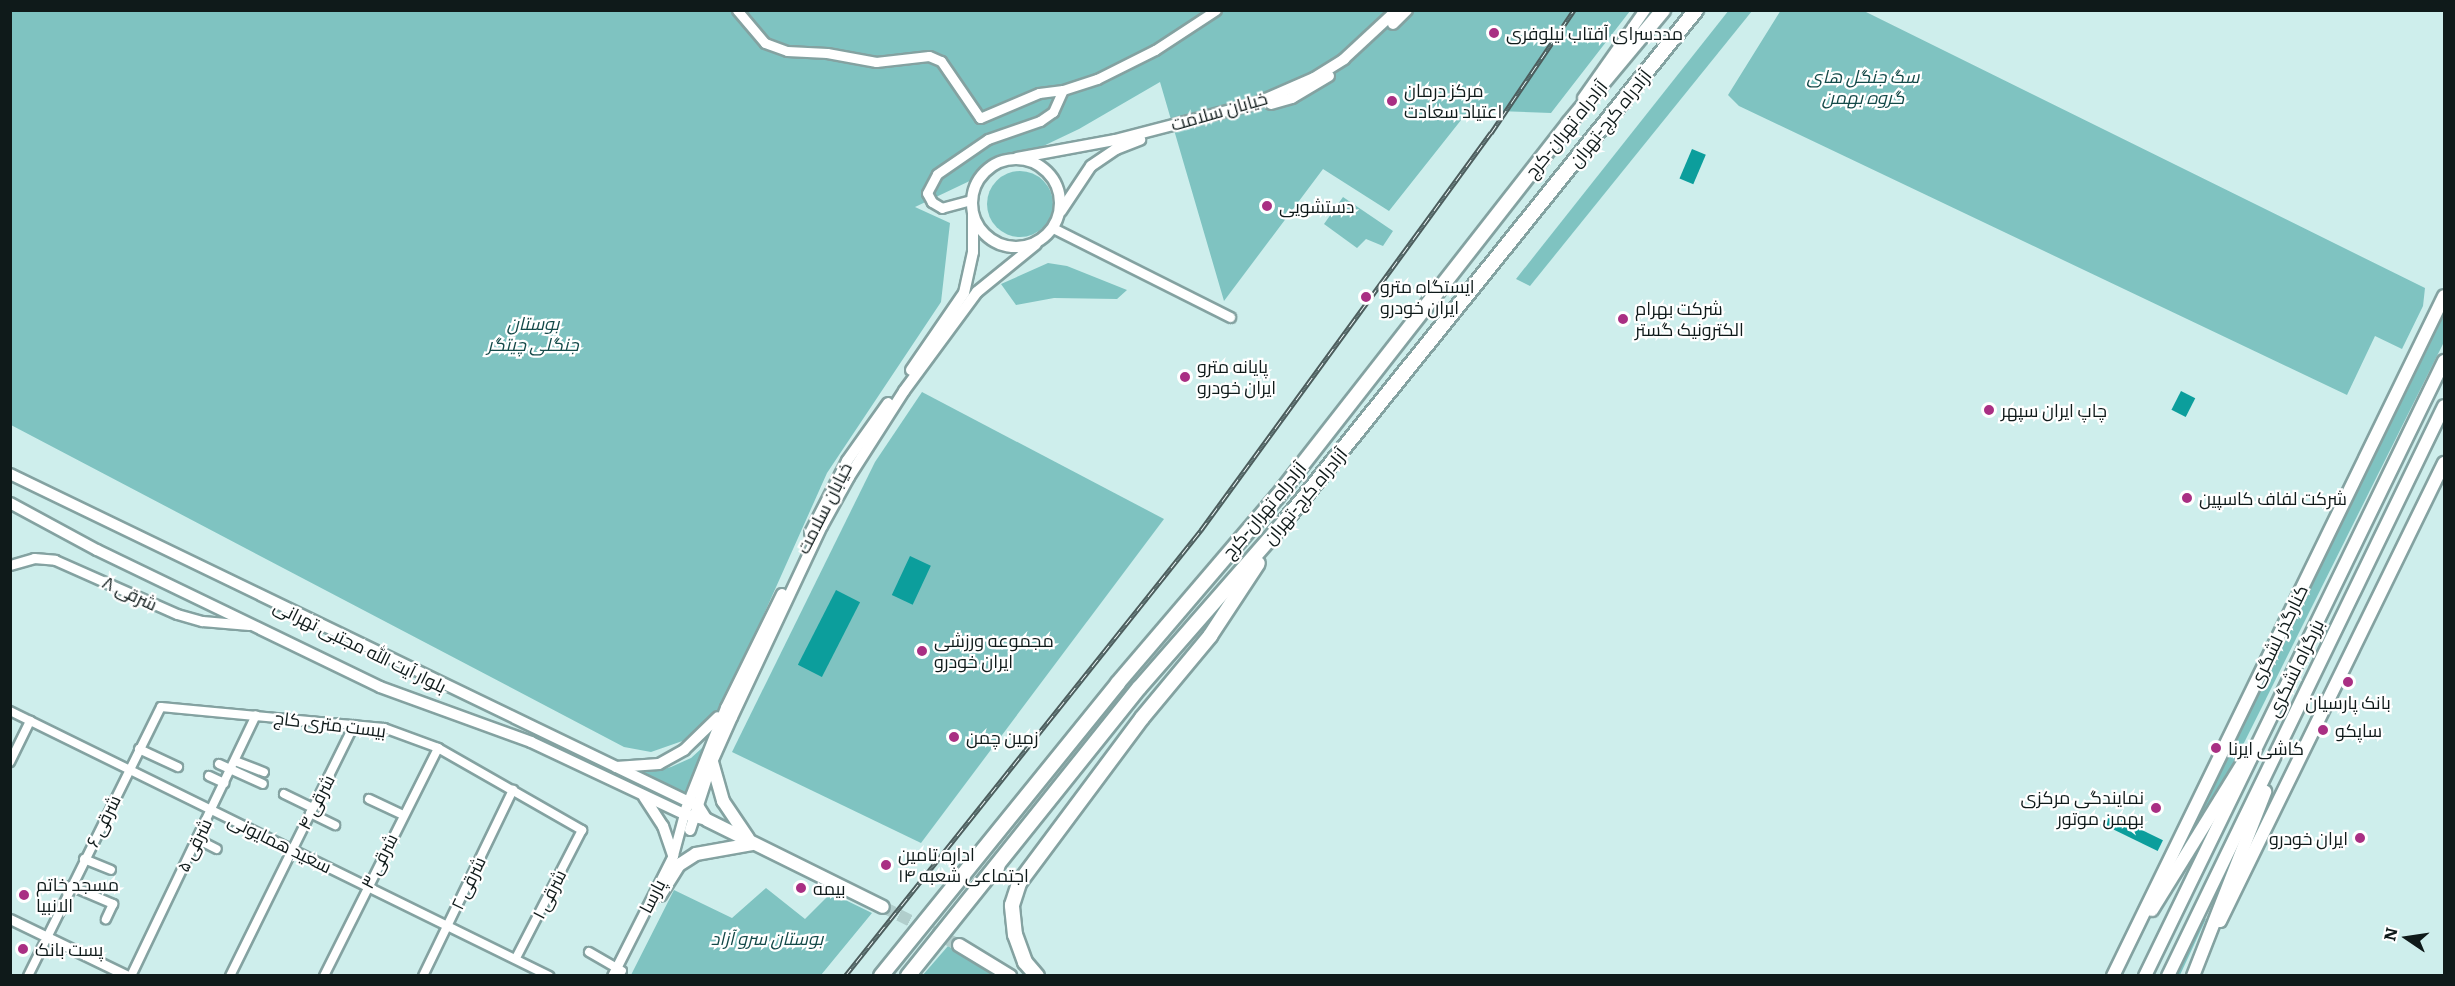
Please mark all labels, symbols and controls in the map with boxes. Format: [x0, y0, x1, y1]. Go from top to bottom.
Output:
place label: مددسرای آفتاب نیلوفری [1506, 22, 1683, 44]
marker: مددسرای آفتاب نیلوفری [1487, 26, 1501, 40]
street label: آزادراه کرج-تهران [1564, 65, 1656, 171]
park label: سگ جنگل های گروه بهمن [1807, 66, 1919, 109]
street label: آزادراه تهران-کرج [1520, 76, 1612, 182]
place label: مرکز درمان اعتیاد سعادت [1404, 80, 1502, 122]
street label: خیابان سلامت [1168, 87, 1270, 135]
marker: مرکز درمان اعتیاد سعادت [1385, 94, 1399, 108]
place label: دستشویی [1279, 195, 1354, 217]
marker: دستشویی [1260, 199, 1274, 213]
place label: ایستگاه مترو ایران خودرو [1380, 276, 1475, 318]
marker: ایستگاه مترو ایران خودرو [1357, 288, 1375, 306]
place label: شرکت بهرام الکترونیک گستر [1635, 298, 1744, 340]
marker: شرکت بهرام الکترونیک گستر [1616, 312, 1630, 326]
park label: بوستان جنگلی چیتگر [487, 313, 579, 356]
place label: پایانه مترو ایران خودرو [1197, 356, 1276, 398]
marker: پایانه مترو ایران خودرو [1178, 370, 1192, 384]
place label: چاپ ایران سپهر [2001, 399, 2107, 421]
marker: چاپ ایران سپهر [1982, 403, 1996, 417]
street label: آزادراه کرج-تهران [1258, 443, 1352, 549]
street label: آزادراه تهران-کرج [1217, 457, 1311, 563]
street label: خیابان سلامت [792, 459, 856, 557]
place label: شرکت لفاف کاسپین [2199, 487, 2347, 509]
marker: شرکت لفاف کاسپین [2180, 491, 2194, 505]
street label: ۸ شرقی [99, 571, 161, 615]
street label: کنارگذر لشگری [2244, 581, 2312, 691]
street label: بلوار آیت الله مجتبی تهرانی [270, 595, 450, 697]
street label: بزرگراه لشگری [2262, 616, 2328, 720]
place label: مجموعه ورزشی ایران خودرو [934, 630, 1054, 672]
marker: مجموعه ورزشی ایران خودرو [915, 644, 929, 658]
marker: بانک پارسیان [2341, 675, 2355, 689]
place label: بانک پارسیان [2305, 691, 2391, 713]
street label: بیست متری کاج [273, 706, 387, 742]
place label: ساپکو [2335, 719, 2382, 741]
marker: ساپکو [2316, 723, 2330, 737]
place label: زمین چمن [966, 726, 1038, 748]
marker: زمین چمن [947, 730, 961, 744]
place label: کاشی ایرنا [2228, 737, 2304, 759]
marker: کاشی ایرنا [2209, 741, 2223, 755]
street label: ۴ شرقی [293, 771, 339, 833]
place label: نمایندگی مرکزی بهمن موتور [2021, 787, 2144, 830]
street label: ۶ شرقی [81, 791, 125, 851]
marker: نمایندگی مرکزی بهمن موتور [2149, 801, 2163, 815]
street label: سعید همایونی [225, 809, 335, 877]
street label: ۵ شرقی [172, 815, 216, 875]
place label: ایران خودرو [2269, 827, 2348, 849]
street label: ۳ شرقی [356, 830, 402, 892]
marker: ایران خودرو [2353, 831, 2367, 845]
place label: اداره تامین اجتماعی شعبه ۱۴ [898, 844, 1029, 886]
street label: ۲ شرقی [446, 853, 490, 913]
marker: اداره تامین اجتماعی شعبه ۱۴ [879, 858, 893, 872]
street label: ۱ شرقی [527, 866, 571, 922]
place label: مسجد خاتم الانبیا [36, 874, 119, 916]
street label: پارسا [634, 875, 670, 917]
place label: بیمه [813, 877, 846, 899]
marker: بیمه [794, 881, 808, 895]
marker: مسجد خاتم الانبیا [17, 888, 31, 902]
north arrow [2377, 908, 2437, 968]
text: N [2376, 925, 2403, 943]
park label: بوستان سرو آزاد [711, 927, 823, 949]
place label: پست بانک [35, 938, 103, 960]
marker: پست بانک [16, 942, 30, 956]

